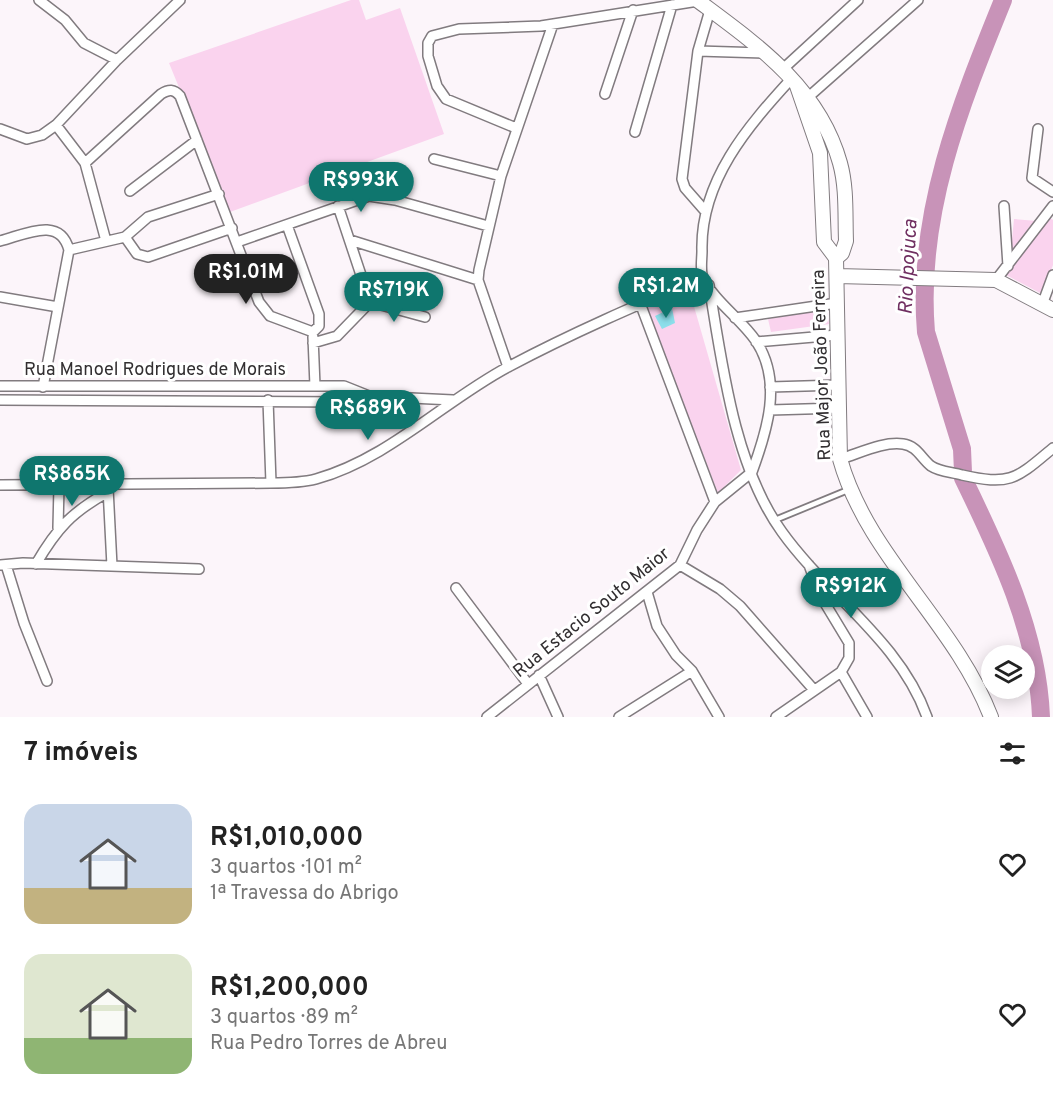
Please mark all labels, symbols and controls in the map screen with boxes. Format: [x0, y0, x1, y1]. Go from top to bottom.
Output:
pin: R$993K [312, 162, 410, 213]
text: R$993K [323, 168, 399, 194]
water label: Rio Ipojuca [894, 218, 925, 315]
pin: R$1.01M [191, 254, 301, 305]
text: R$1.01M [208, 260, 284, 286]
pin: R$1.2M [617, 268, 715, 319]
street label: Rua Major João Ferreira [808, 269, 837, 461]
pin: R$719K [345, 272, 443, 323]
text: R$1.2M [632, 274, 700, 300]
text: R$719K [358, 278, 430, 304]
street label: Rua Manoel Rodrigues de Morais [24, 359, 286, 382]
pin: R$689K [319, 390, 417, 441]
text: R$689K [329, 396, 407, 422]
pin: R$865K [23, 456, 121, 507]
text: R$865K [33, 462, 111, 488]
street label: Rua Estacio Souto Maior [509, 543, 675, 683]
pin: R$912K [802, 568, 900, 619]
text: R$912K [815, 574, 887, 600]
map controls [981, 645, 1035, 699]
button: layers [981, 645, 1035, 699]
text: 7 imóveis [24, 737, 138, 770]
icon: filters [996, 737, 1029, 770]
text: R$1,010,000 [210, 822, 363, 855]
icon: home [72, 828, 144, 900]
icon: heart [996, 848, 1029, 881]
text: 3 quartos · 101 m² [210, 855, 362, 881]
text: 1ª Travessa do Abrigo [210, 881, 399, 907]
text: R$1,200,000 [210, 972, 369, 1005]
icon: home [72, 978, 144, 1050]
icon: heart [996, 998, 1029, 1031]
text: 3 quartos · 89 m² [210, 1005, 358, 1031]
text: Rua Pedro Torres de Abreu [210, 1031, 447, 1057]

